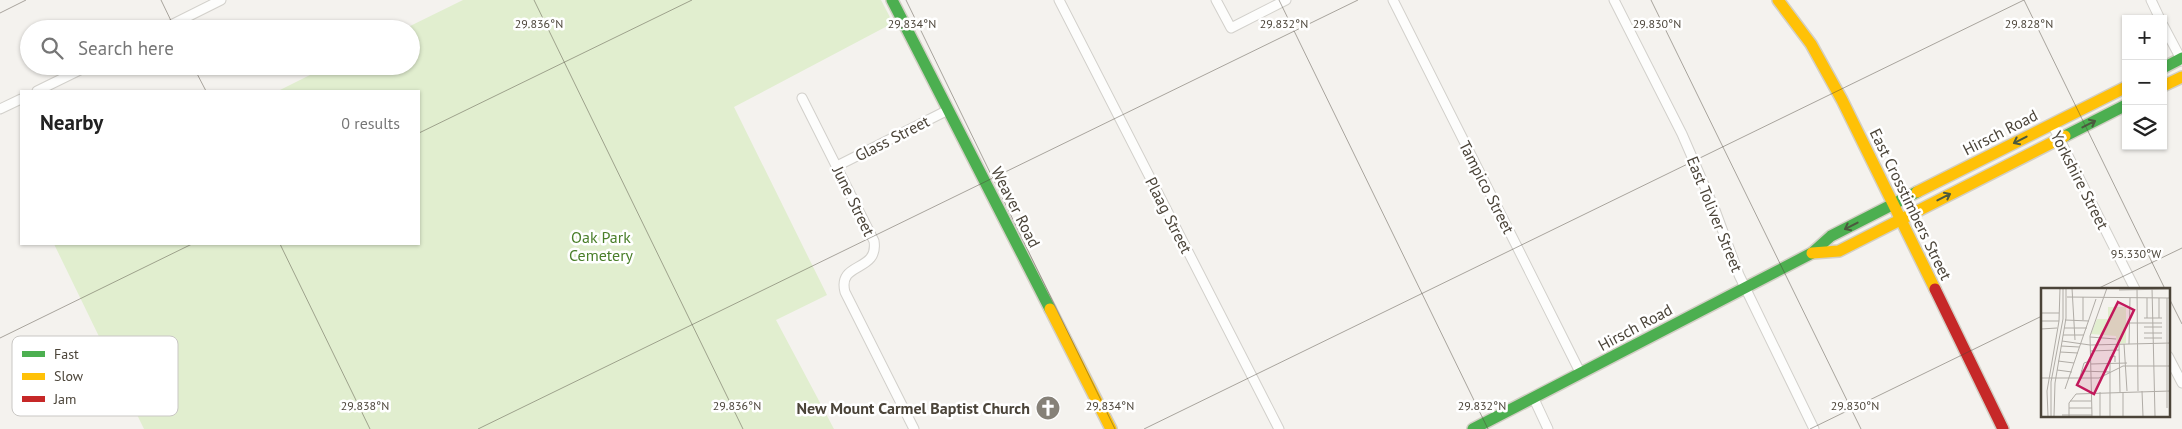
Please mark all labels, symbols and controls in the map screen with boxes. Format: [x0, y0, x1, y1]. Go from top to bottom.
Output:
map controls [2122, 15, 2167, 150]
button: + [2122, 15, 2167, 60]
text: 29.836°N [515, 16, 563, 31]
text: 29.834°N [888, 16, 936, 31]
text: 29.832°N [1260, 16, 1308, 31]
text: 29.830°N [1633, 16, 1681, 31]
text: 29.828°N [2005, 16, 2053, 31]
search box [20, 20, 420, 75]
icon: search [38, 34, 66, 62]
text: Search here [78, 36, 174, 60]
button: − [2122, 60, 2167, 105]
street label: Hirsch Road [1959, 105, 2041, 159]
button: layers [2122, 105, 2167, 150]
text: Nearby [40, 109, 103, 136]
street label: Glass Street [851, 110, 933, 165]
text: 0 results [341, 113, 400, 133]
one-way arrow [2081, 119, 2096, 128]
street label: East Crosstimbers Street [1866, 125, 1957, 284]
street label: Yorkshire Street [2047, 127, 2114, 233]
one-way arrow [2013, 136, 2028, 146]
street label: Tampico Street [1455, 137, 1519, 237]
street label: East Toliver Street [1683, 153, 1748, 275]
street label: June Street [828, 162, 880, 240]
street label: Weaver Road [987, 163, 1045, 251]
street label: Plaag Street [1141, 173, 1197, 257]
one-way arrow [1936, 192, 1951, 201]
one-way arrow [1844, 222, 1859, 231]
park label: Oak Park Cemetery [569, 227, 634, 265]
text: 95.330°W [2111, 246, 2161, 261]
inset map [2041, 288, 2170, 416]
street label: Hirsch Road [1594, 299, 1676, 355]
legend [12, 336, 178, 416]
text: Fast [54, 345, 79, 363]
text: Slow [54, 367, 84, 385]
text: Jam [53, 390, 76, 408]
church icon: New Mount Carmel Baptist Church [1035, 395, 1061, 421]
text: 29.838°N [341, 398, 389, 413]
text: 29.836°N [713, 398, 761, 413]
place label: New Mount Carmel Baptist Church [796, 398, 1030, 418]
text: 29.834°N [1086, 398, 1134, 413]
text: 29.832°N [1458, 398, 1506, 413]
text: 29.830°N [1831, 398, 1879, 413]

